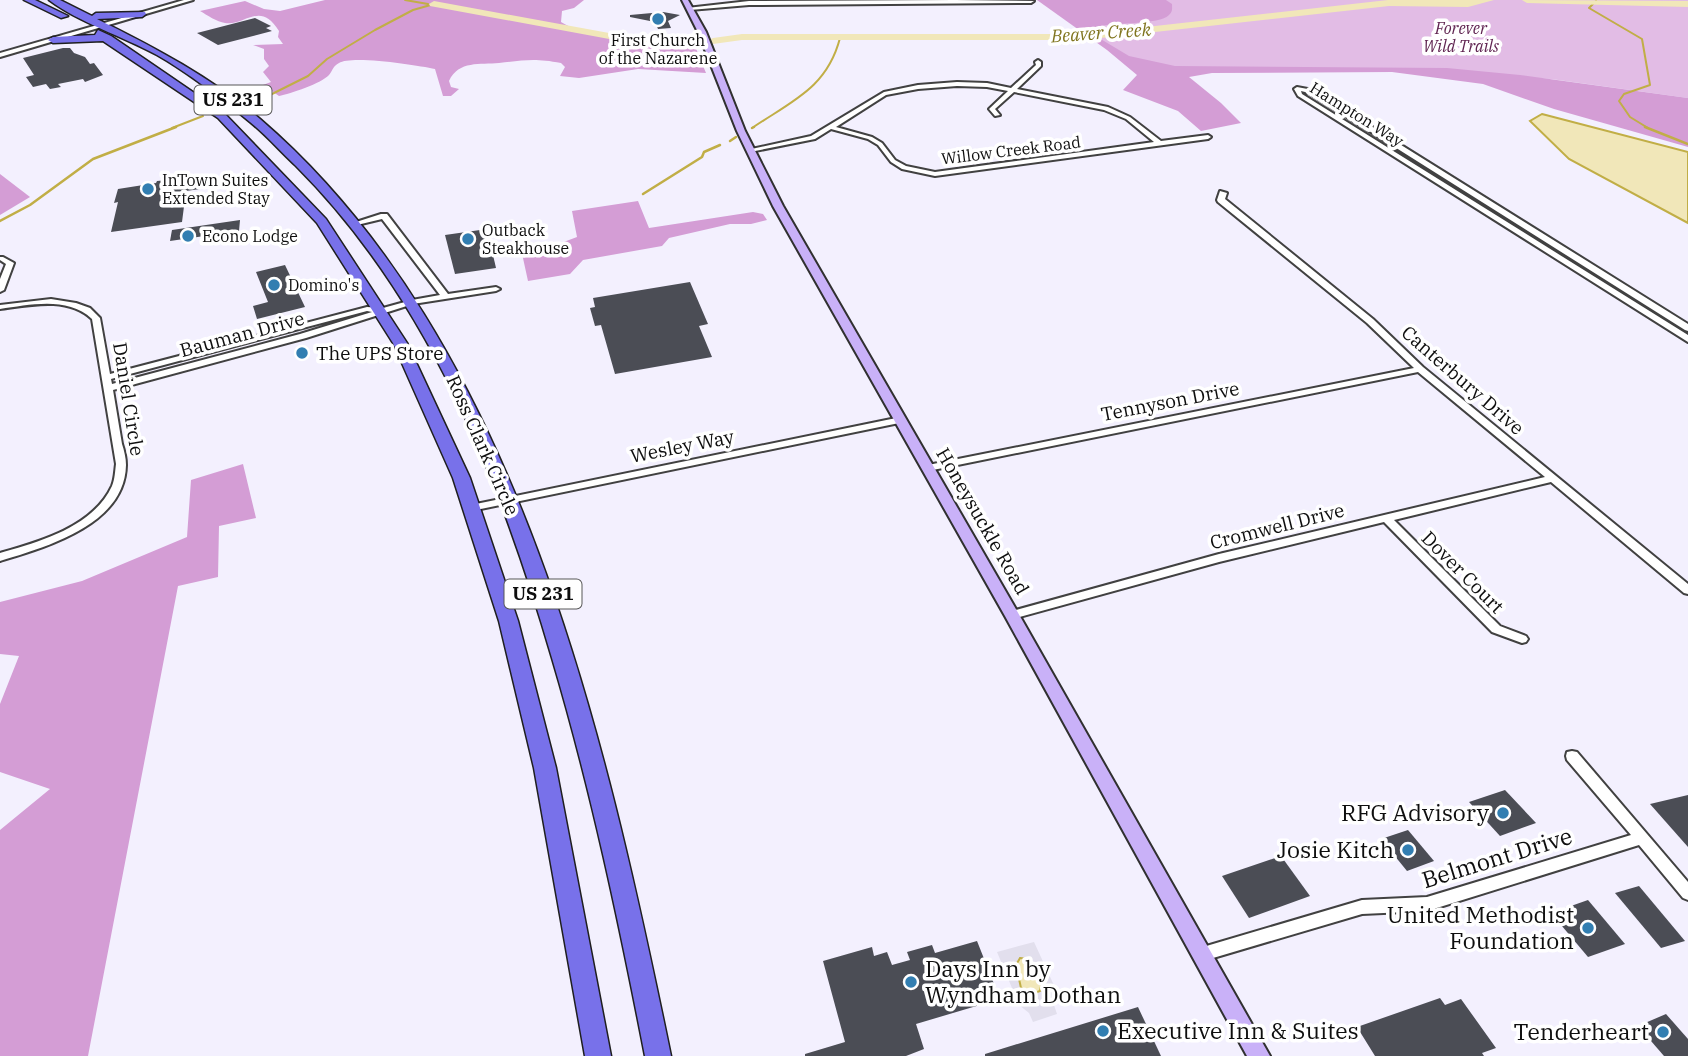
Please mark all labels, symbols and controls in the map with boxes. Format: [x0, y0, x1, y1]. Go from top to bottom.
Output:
marker: First Church of the Nazarene [650, 11, 666, 27]
water label: Beaver Creek [1049, 18, 1152, 48]
park label: Forever Wild Trails [1423, 18, 1499, 56]
place label: First Church of the Nazarene [599, 30, 717, 68]
street label: Hampton Way [1306, 77, 1408, 151]
road number: US 231 [194, 86, 272, 114]
street label: Willow Creek Road [940, 131, 1082, 168]
place label: InTown Suites Extended Stay [162, 170, 270, 208]
marker: InTown Suites Extended Stay [140, 181, 156, 197]
place label: Outback Steakhouse [482, 220, 569, 258]
place label: Econo Lodge [202, 226, 298, 246]
marker: Econo Lodge [180, 228, 196, 244]
marker: Outback Steakhouse [460, 231, 476, 247]
place label: Domino's [288, 275, 359, 295]
marker: Domino's [266, 277, 282, 293]
street label: Bauman Drive [177, 306, 307, 362]
street label: Canterbury Drive [1397, 320, 1529, 440]
street label: Daniel Circle [108, 341, 150, 457]
place label: The UPS Store [316, 341, 443, 365]
marker: The UPS Store [294, 345, 310, 361]
street label: Ross Clark Circle [441, 371, 525, 519]
street label: Tennyson Drive [1099, 376, 1241, 426]
street label: Wesley Way [628, 424, 737, 468]
street label: Honeysuckle Road [931, 443, 1035, 599]
street label: Cromwell Drive [1207, 498, 1347, 554]
street label: Dover Court [1417, 526, 1509, 618]
road number: US 231 [504, 580, 582, 608]
place label: RFG Advisory [1341, 797, 1490, 827]
marker: RFG Advisory [1495, 805, 1511, 821]
street label: Belmont Drive [1418, 820, 1576, 894]
place label: Josie Kitch [1277, 834, 1394, 864]
marker: Josie Kitch [1400, 842, 1416, 858]
place label: United Methodist Foundation [1387, 899, 1574, 955]
marker: United Methodist Foundation [1580, 920, 1596, 936]
place label: Days Inn by Wyndham Dothan [925, 953, 1121, 1009]
marker: Days Inn by Wyndham Dothan [903, 974, 919, 990]
place label: Executive Inn & Suites [1117, 1015, 1359, 1045]
place label: Tenderheart [1514, 1016, 1649, 1046]
marker: Executive Inn & Suites [1095, 1023, 1111, 1039]
marker: Tenderheart [1655, 1024, 1671, 1040]

